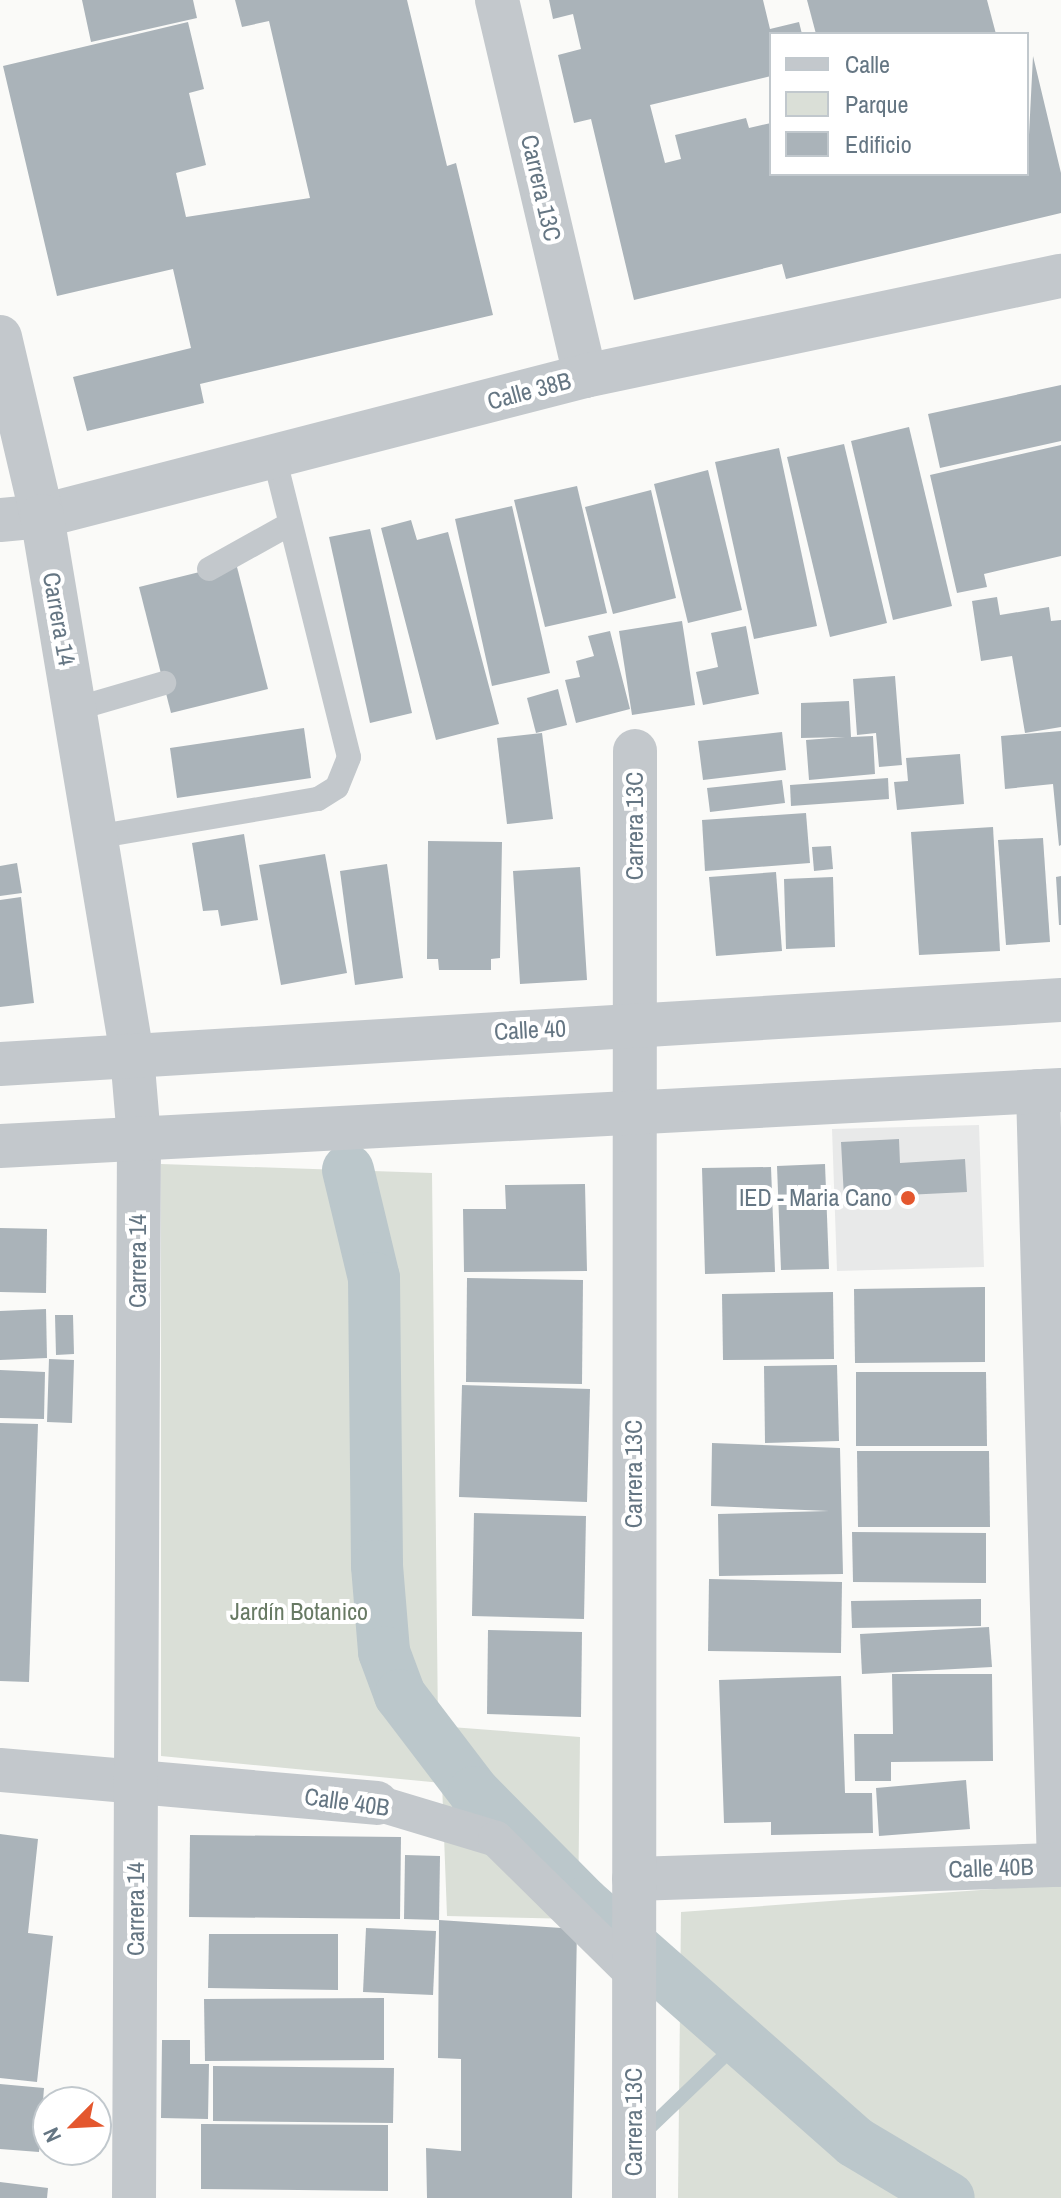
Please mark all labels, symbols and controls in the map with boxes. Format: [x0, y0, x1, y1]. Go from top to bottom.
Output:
legend [769, 32, 1029, 176]
text: Calle [845, 48, 890, 80]
text: Parque [845, 88, 908, 120]
text: Edificio [845, 128, 912, 160]
street label: Carrera 13C [515, 132, 567, 244]
street label: Calle 38B [484, 366, 574, 416]
street label: Carrera 14 [37, 570, 81, 668]
street label: Carrera 13C [621, 772, 649, 880]
street label: Calle 40 [493, 1014, 567, 1046]
place label: IED - Maria Cano [739, 1184, 892, 1212]
marker: IED - Maria Cano [899, 1189, 917, 1207]
street label: Carrera 14 [124, 1214, 152, 1308]
street label: Carrera 13C [620, 1420, 648, 1528]
park label: Jardín Botanico [230, 1598, 368, 1626]
street label: Calle 40B [303, 1782, 391, 1822]
street label: Calle 40B [948, 1852, 1034, 1884]
street label: Carrera 14 [122, 1862, 150, 1956]
street label: Carrera 13C [620, 2068, 648, 2176]
north arrow [32, 2086, 112, 2166]
text: N [36, 2123, 68, 2147]

